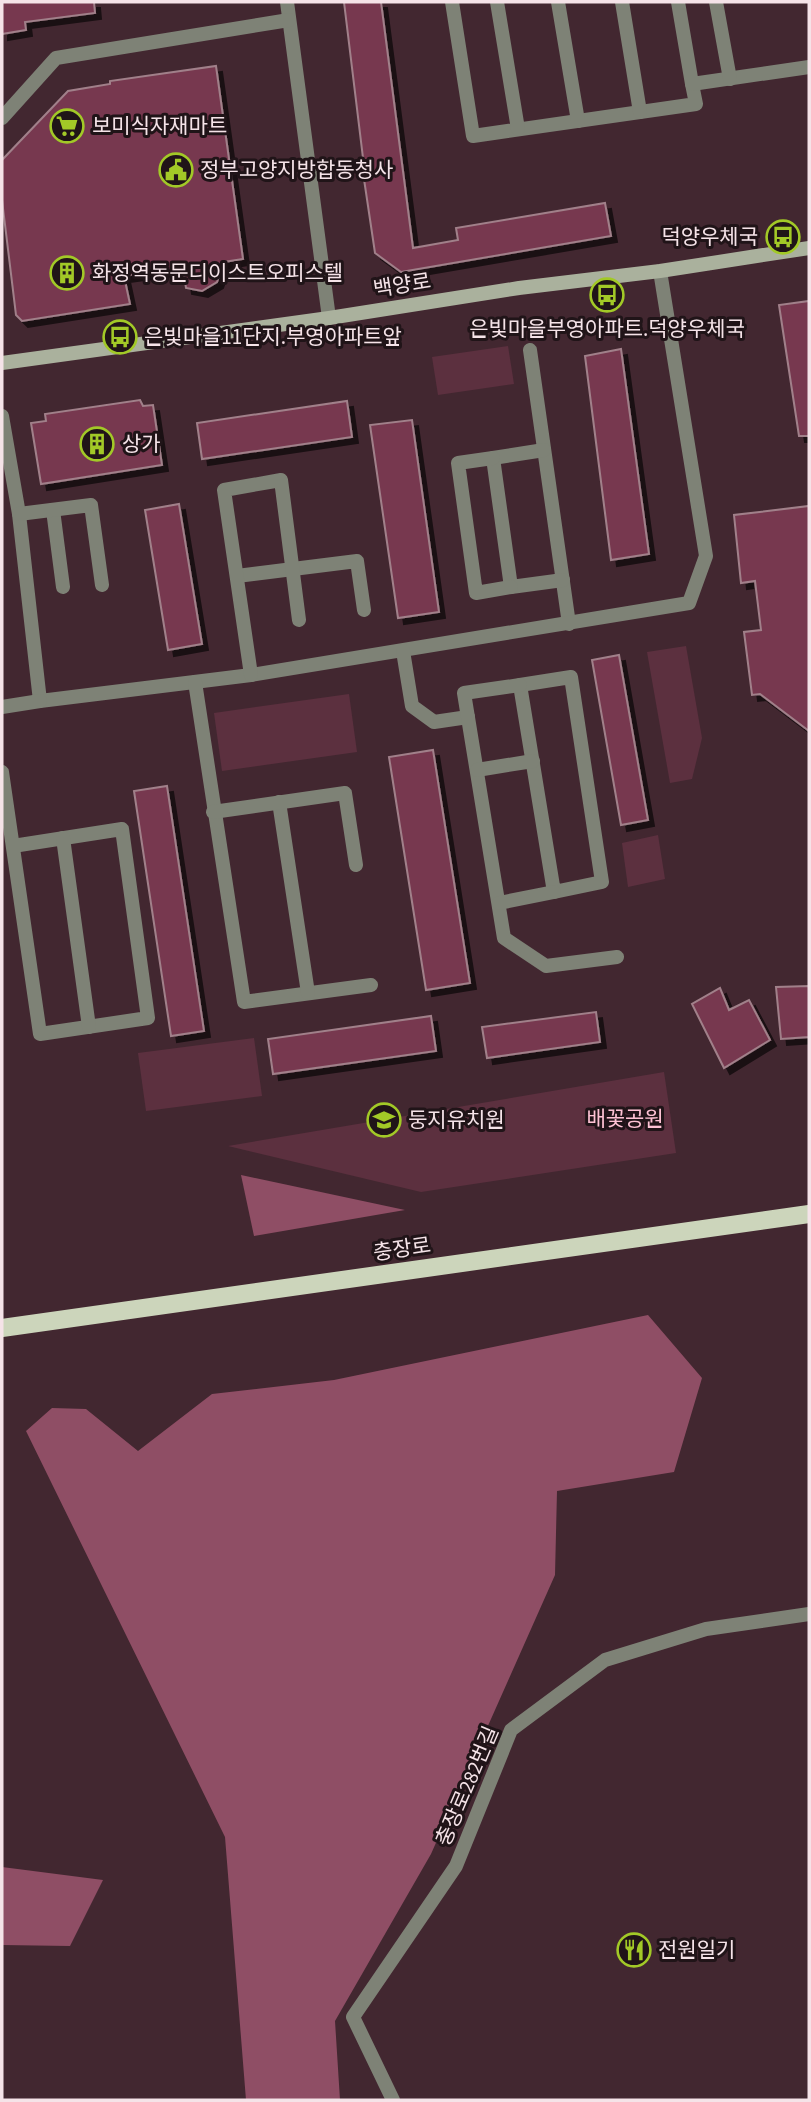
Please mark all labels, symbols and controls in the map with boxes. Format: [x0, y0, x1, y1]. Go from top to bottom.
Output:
supermarket icon: 보미식자재마트 [48, 107, 86, 145]
place label: 보미식자재마트 [92, 111, 227, 141]
public building icon: 정부고양지방합동청사 [157, 151, 195, 189]
place label: 정부고양지방합동청사 [200, 155, 393, 185]
bus stop icon: 덕양우체국 [764, 218, 802, 256]
place label: 덕양우체국 [661, 222, 758, 252]
building icon: 화정역동문디이스트오피스텔 [48, 254, 86, 292]
place label: 화정역동문디이스트오피스텔 [92, 258, 343, 288]
street label: 백양로 [371, 266, 433, 304]
bus stop icon: 은빛마을부영아파트.덕양우체국 [588, 276, 626, 314]
place label: 은빛마을부영아파트.덕양우체국 [469, 314, 745, 344]
bus stop icon: 은빛마을11단지.부영아파트앞 [101, 318, 139, 356]
place label: 은빛마을11단지.부영아파트앞 [144, 322, 402, 352]
building icon: 상가 [78, 425, 116, 463]
place label: 상가 [122, 429, 161, 459]
school or university icon: 둥지유치원 [365, 1101, 403, 1139]
park label: 배꽃공원 [586, 1104, 664, 1134]
place label: 둥지유치원 [408, 1105, 505, 1135]
street label: 충장로 [371, 1230, 433, 1268]
street label: 충장로282번길 [428, 1721, 506, 1851]
restaurant icon: 전원일기 [615, 1931, 653, 1969]
place label: 전원일기 [658, 1935, 735, 1965]

